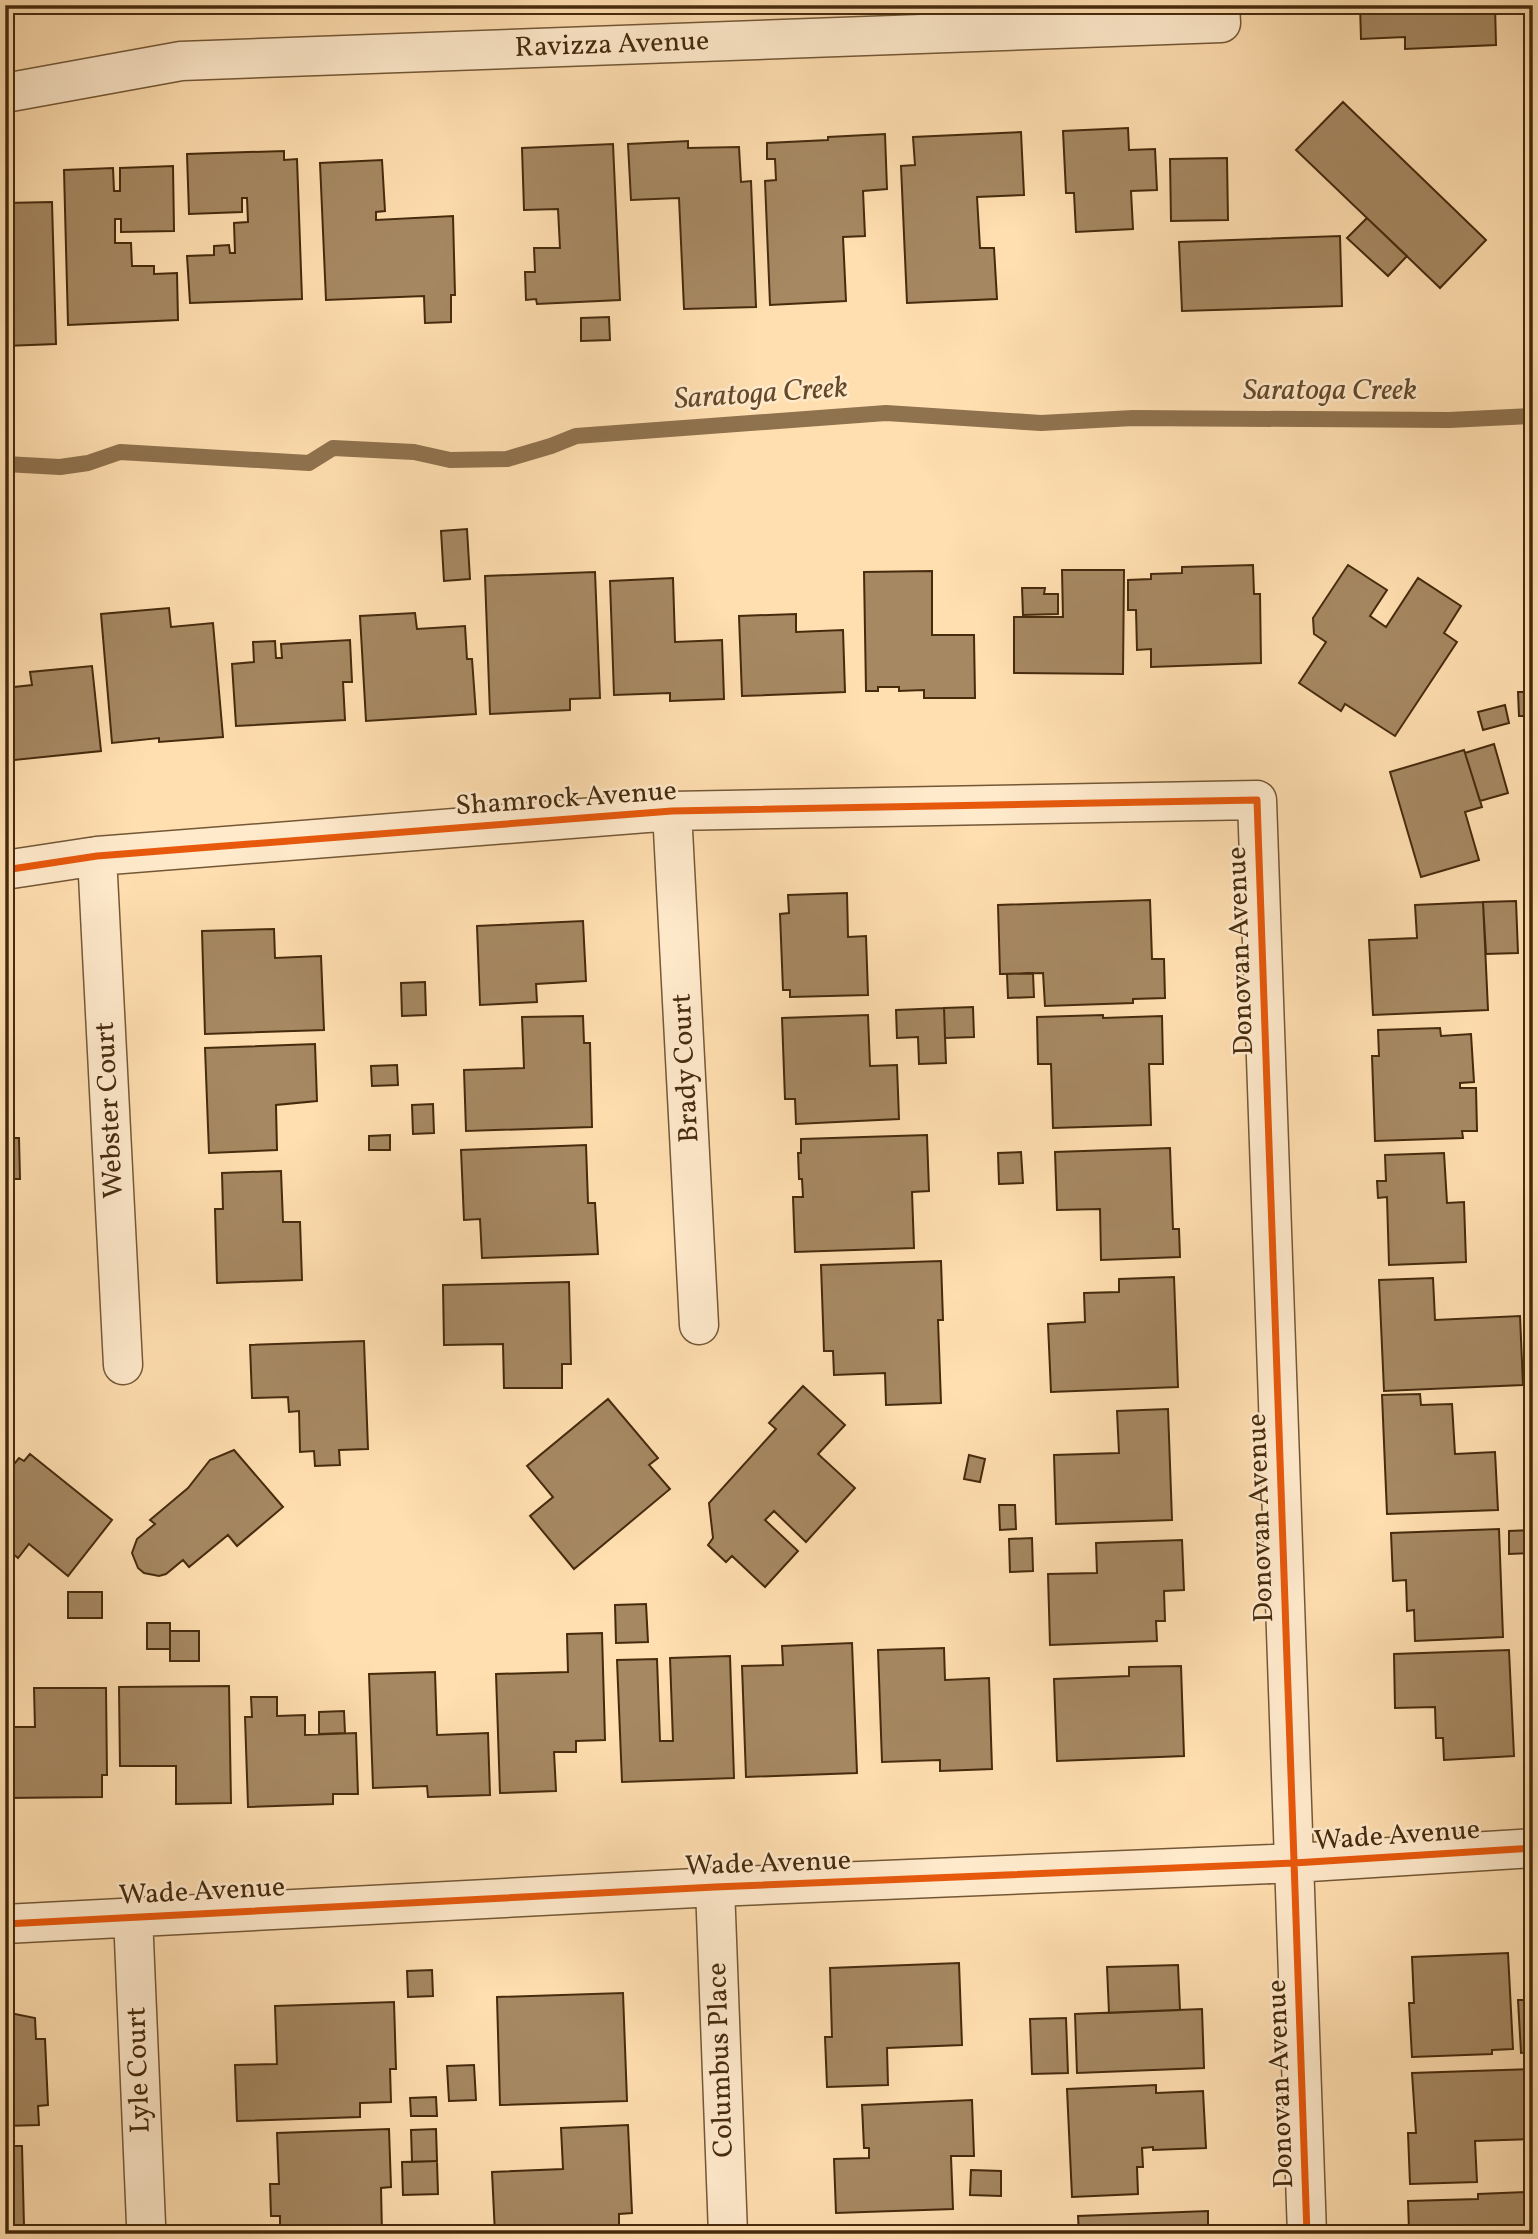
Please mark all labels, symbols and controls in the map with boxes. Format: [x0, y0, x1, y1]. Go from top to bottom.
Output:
street label: Ravizza Avenue [514, 22, 710, 68]
water label: Saratoga Creek [673, 367, 849, 421]
water label: Saratoga Creek [1243, 370, 1417, 412]
street label: Shamrock Avenue [454, 772, 678, 826]
street label: Donovan Avenue [1218, 846, 1264, 1056]
street label: Brady Court [663, 992, 709, 1144]
street label: Webster Court [86, 1021, 134, 1199]
street label: Donovan Avenue [1238, 1413, 1284, 1623]
street label: Wade Avenue [1313, 1811, 1481, 1861]
street label: Wade Avenue [684, 1842, 852, 1886]
street label: Wade Avenue [118, 1868, 286, 1916]
street label: Columbus Place [698, 1962, 744, 2158]
street label: Donovan Avenue [1258, 1979, 1304, 2189]
street label: Lyle Court [117, 2006, 161, 2134]

